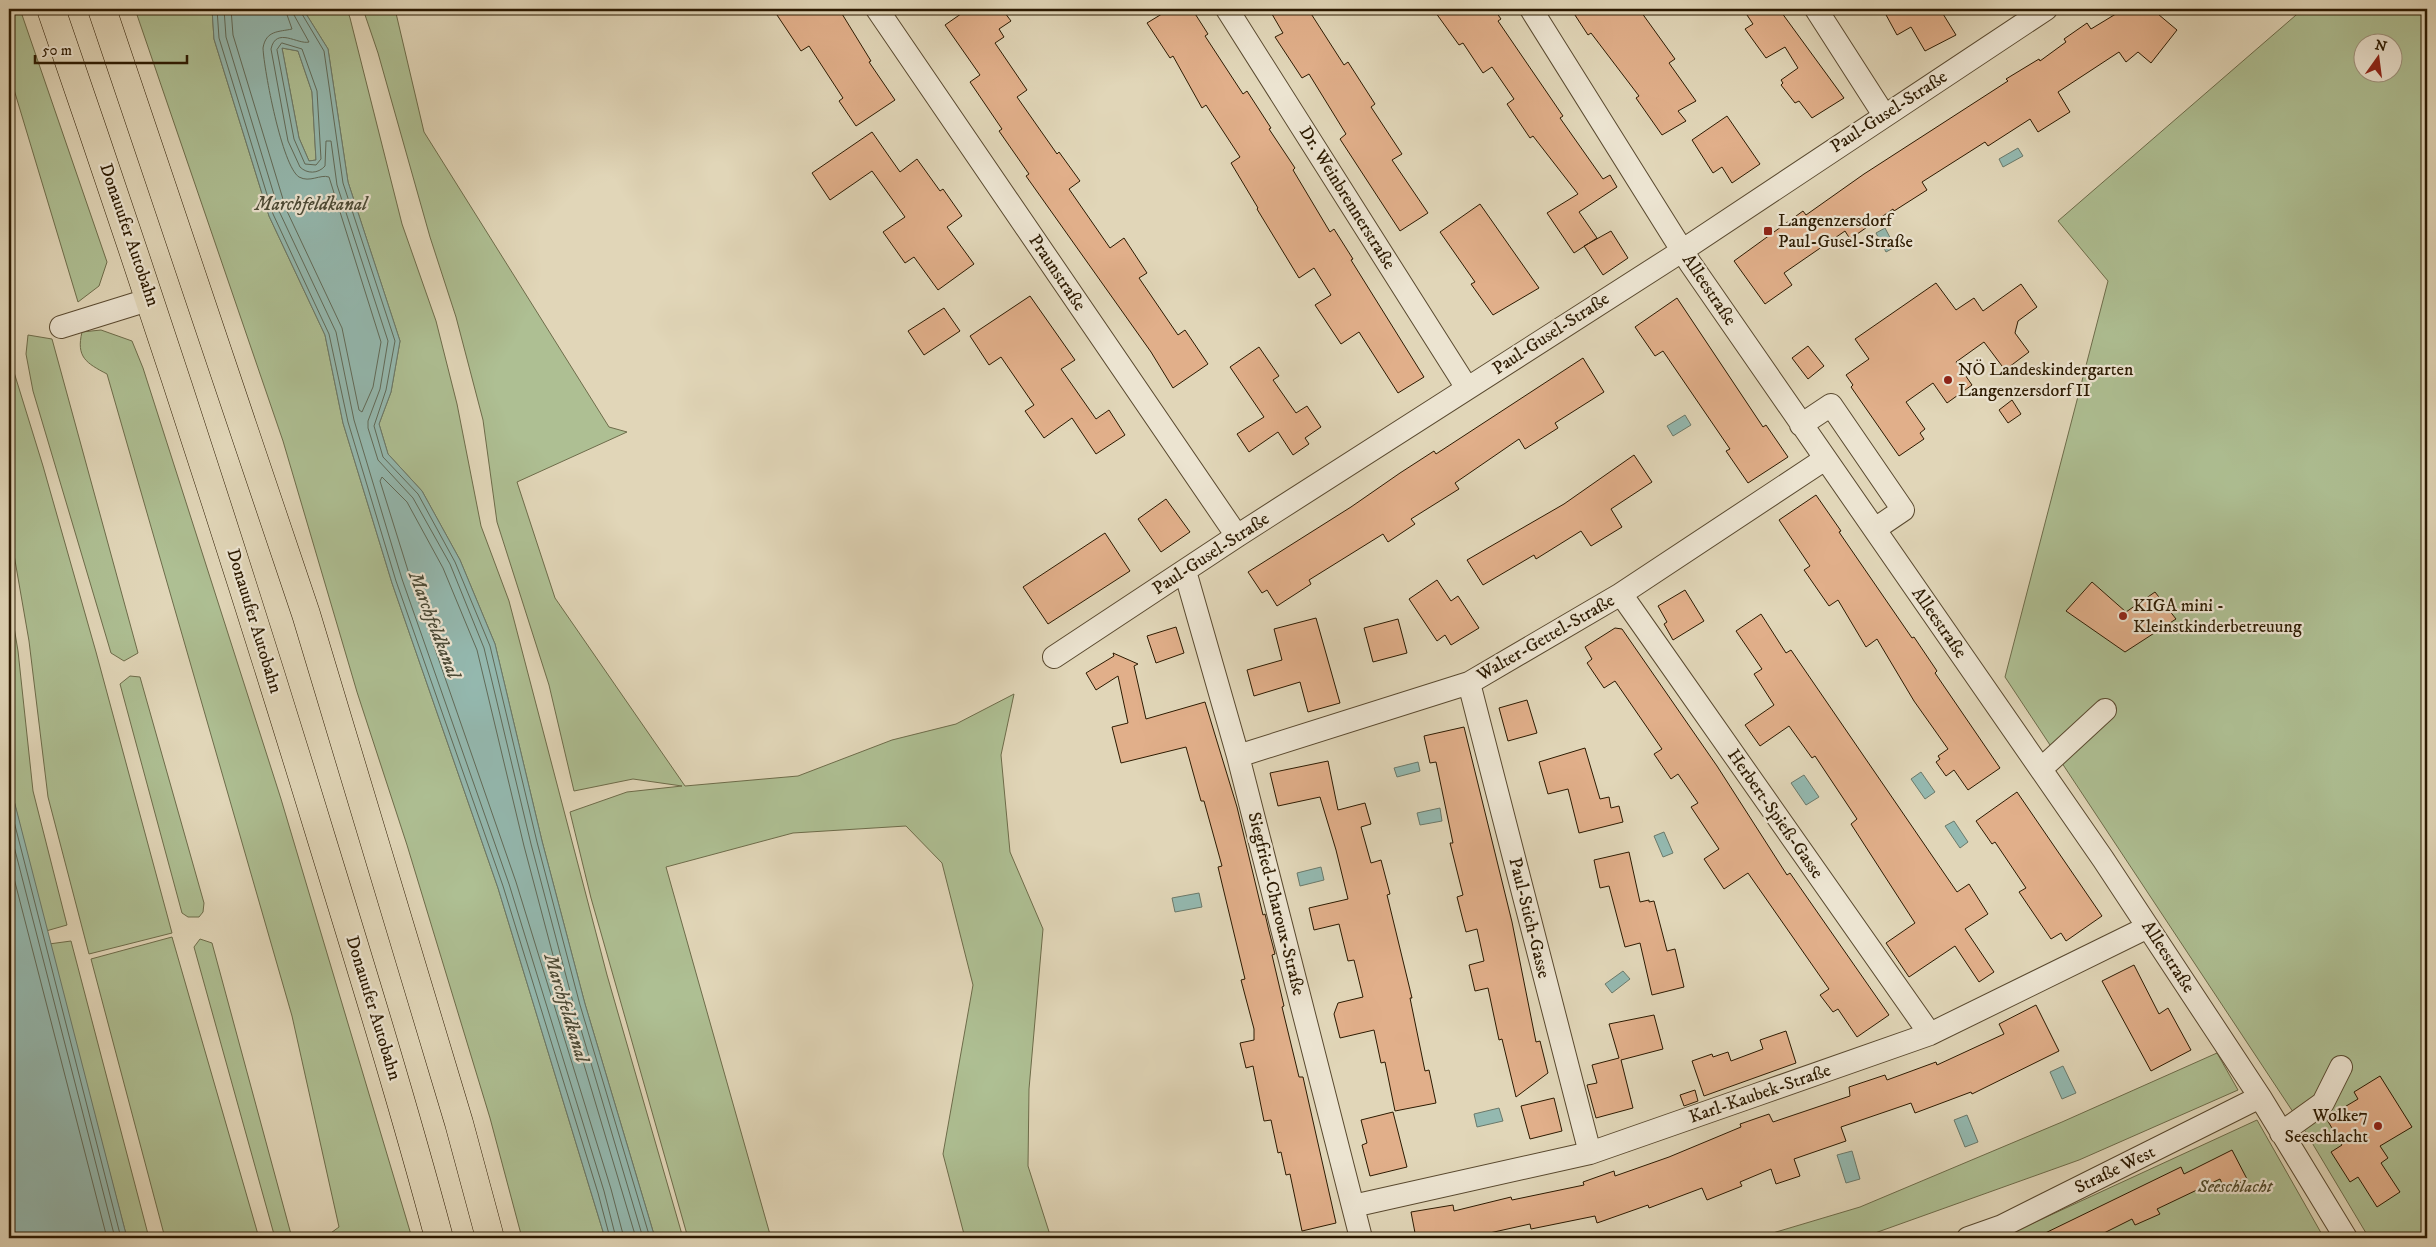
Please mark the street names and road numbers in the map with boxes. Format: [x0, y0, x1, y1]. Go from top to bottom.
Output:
street label: Paul-Gusel-Straße [1826, 66, 1952, 158]
street label: Dr. Weinbrennerstraße [1294, 122, 1400, 274]
street label: Donauufer Autobahn [94, 161, 164, 310]
street label: Praunstraße [1023, 231, 1091, 315]
street label: Alleestraße [1677, 250, 1741, 330]
street label: Paul-Gusel-Straße [1488, 288, 1614, 380]
street label: Paul-Gusel-Straße [1148, 508, 1274, 600]
street label: Donauufer Autobahn [222, 546, 287, 696]
street label: Alleestraße [1907, 583, 1971, 663]
street label: Walter-Gettel-Straße [1472, 590, 1619, 687]
street label: Herbert-Spieß-Gasse [1722, 745, 1828, 883]
street label: Siegfried-Charoux-Straße [1243, 810, 1309, 998]
street label: Paul-Stich-Gasse [1503, 855, 1555, 981]
street label: Alleestraße [2137, 917, 2199, 997]
street label: Donauufer Autobahn [341, 933, 406, 1083]
street label: Karl-Kaubek-Straße [1686, 1059, 1834, 1129]
street label: Straße West [2071, 1141, 2159, 1199]

